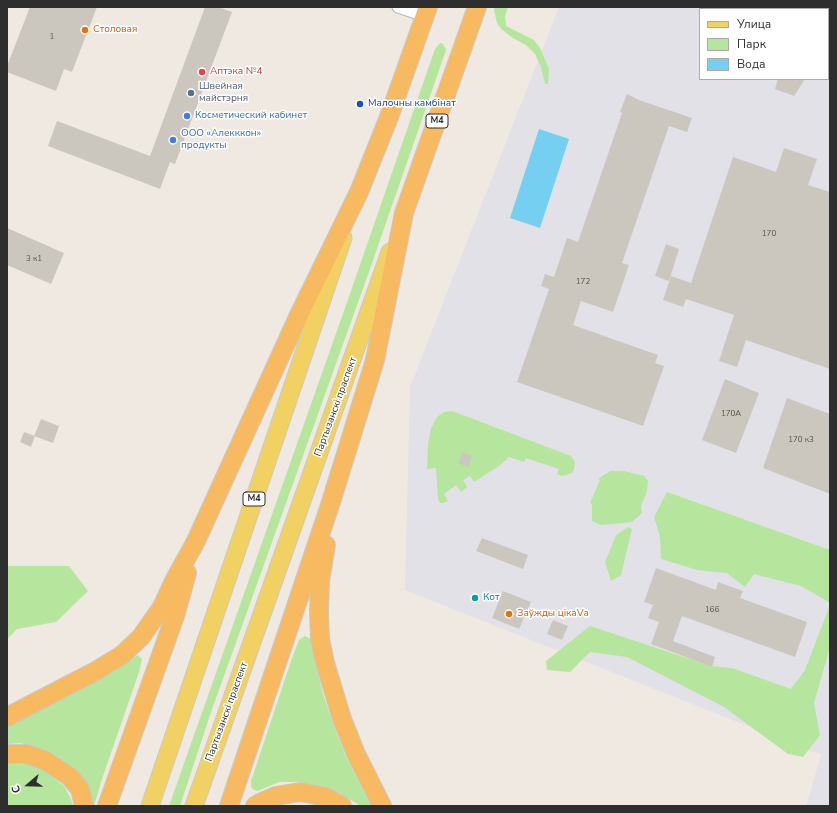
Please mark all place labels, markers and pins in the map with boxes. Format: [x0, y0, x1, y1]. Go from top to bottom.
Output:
place label: Столовая [93, 24, 137, 36]
marker: Столовая [80, 25, 90, 35]
place label: Аптэка №4 [210, 66, 262, 78]
marker: Аптэка №4 [197, 67, 207, 77]
place label: Швейная майстэрня [199, 81, 248, 104]
marker: Швейная майстэрня [186, 88, 196, 98]
place label: Малочны камбінат [368, 98, 456, 110]
marker: Малочны камбінат [355, 99, 365, 109]
place label: Косметический кабинет [195, 110, 307, 122]
marker: Косметический кабинет [182, 111, 192, 121]
place label: ООО «Алекккон» продукты [181, 128, 261, 152]
marker: ООО «Алекккон» продукты [168, 135, 178, 145]
place label: Кот [483, 592, 499, 604]
marker: Кот [470, 593, 480, 603]
place label: Заўжды цікаVа [517, 608, 589, 620]
marker: Заўжды цікаVа [504, 609, 514, 619]

